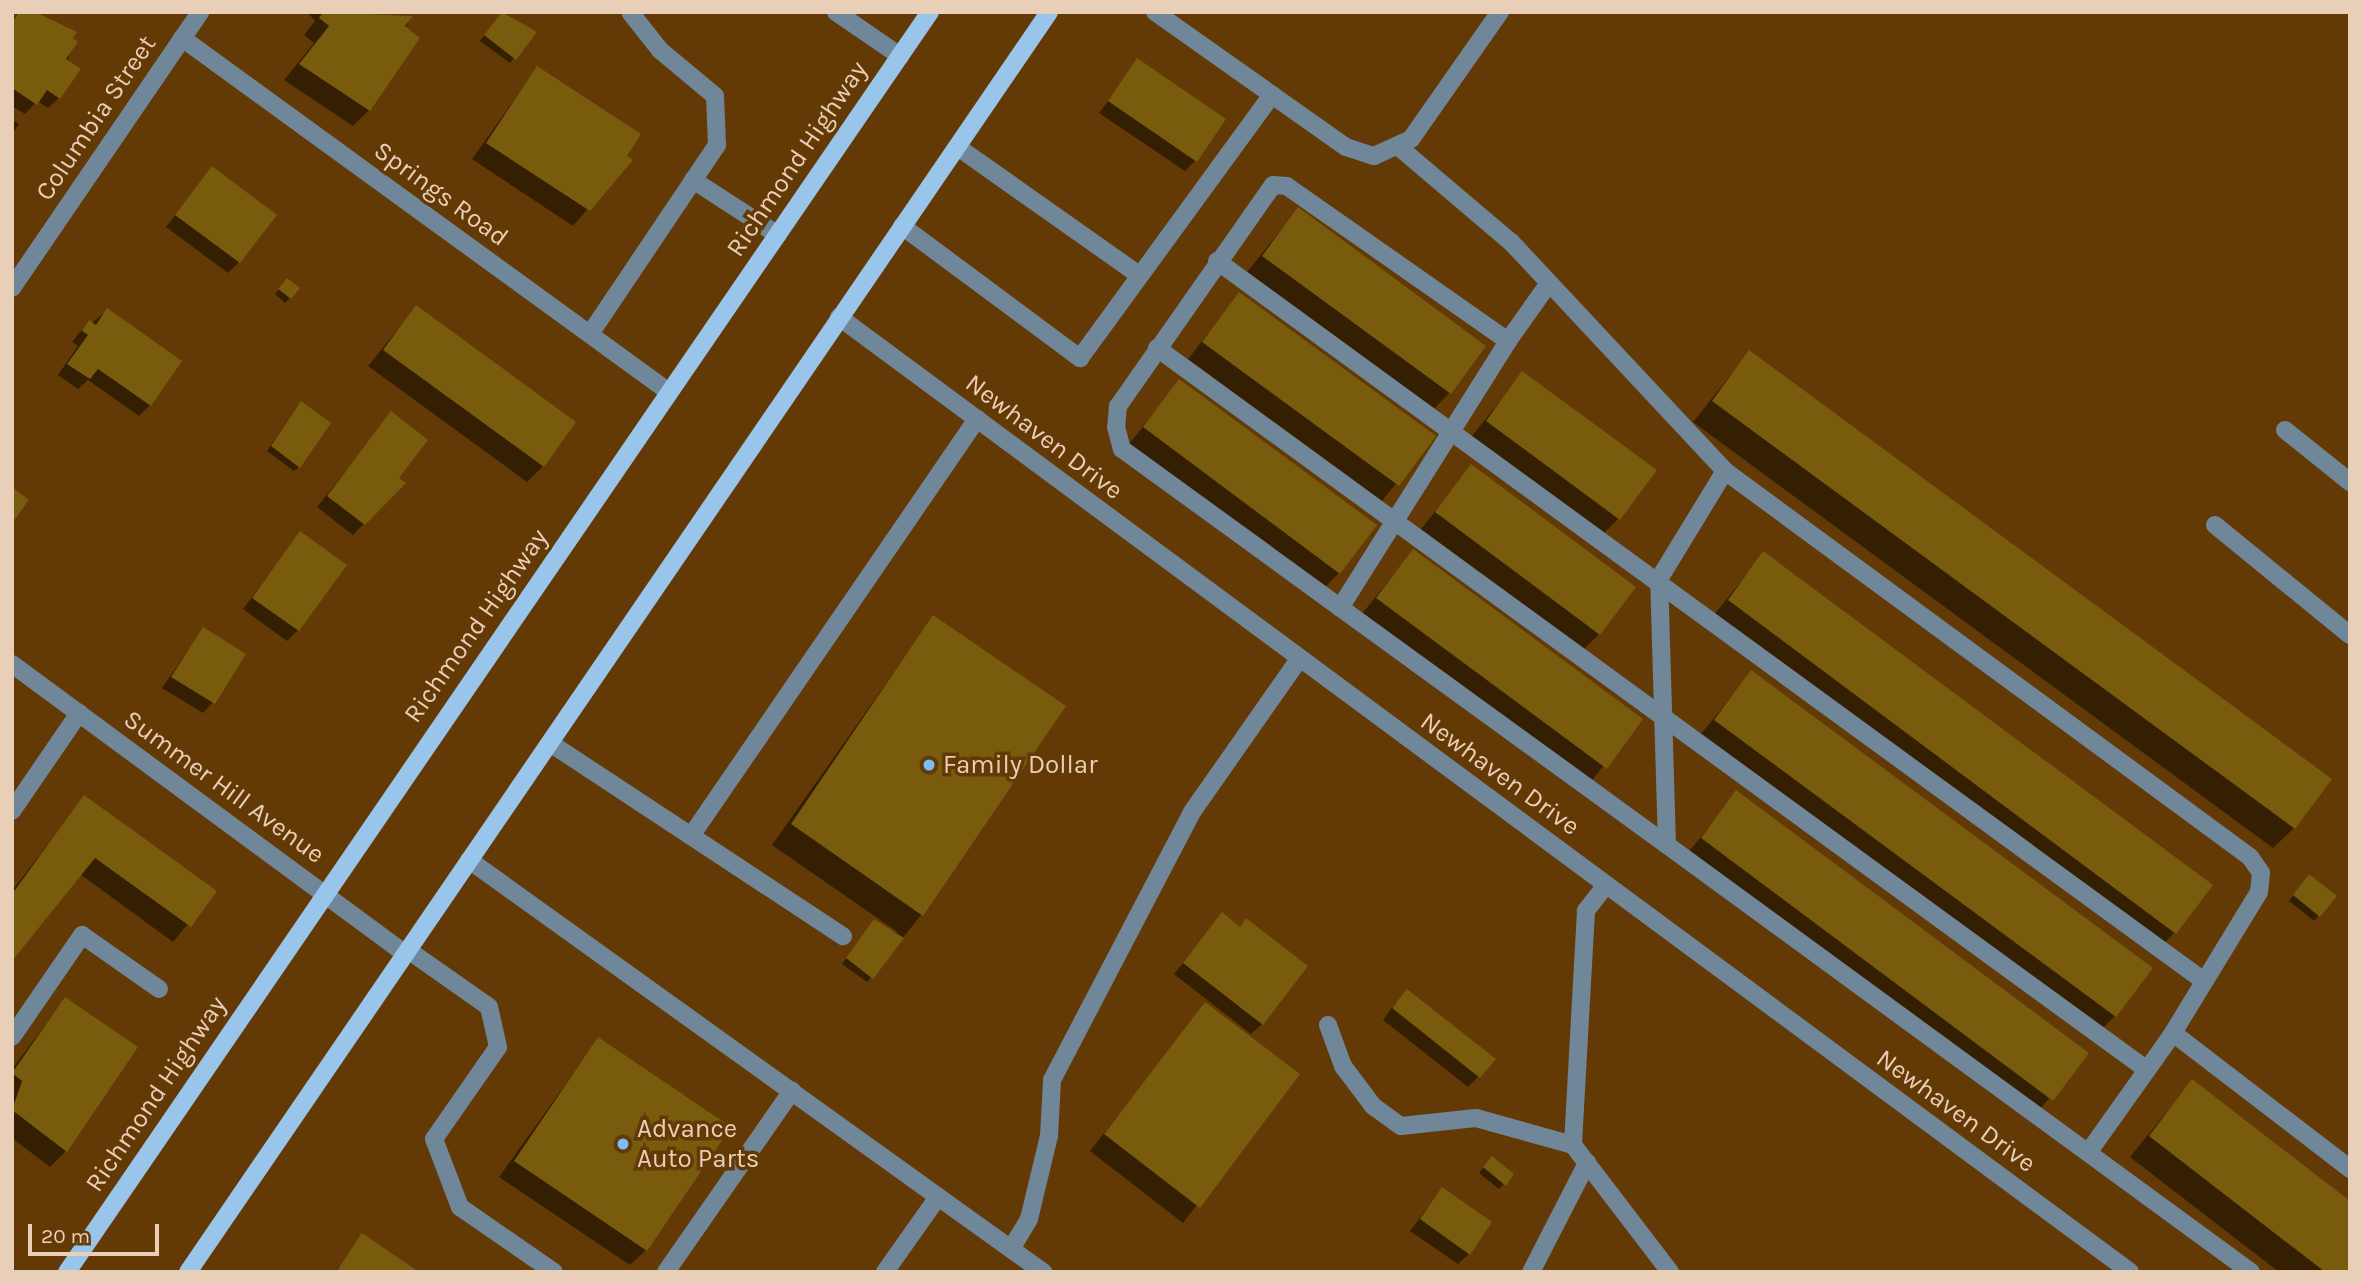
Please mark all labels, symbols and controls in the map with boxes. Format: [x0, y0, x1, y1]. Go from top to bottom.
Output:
street label: Columbia Street [29, 29, 163, 207]
street label: Richmond Highway [720, 55, 874, 263]
street label: Springs Road [368, 135, 514, 253]
street label: Newhaven Drive [959, 368, 1129, 506]
street label: Richmond Highway [397, 523, 555, 729]
street label: Summer Hill Avenue [118, 704, 330, 870]
street label: Newhaven Drive [1414, 706, 1586, 842]
place label: Family Dollar [943, 749, 1098, 781]
marker: Family Dollar [921, 757, 937, 773]
street label: Richmond Highway [79, 990, 233, 1198]
street label: Newhaven Drive [1870, 1043, 2042, 1179]
place label: Advance Auto Parts [637, 1113, 759, 1174]
marker: Advance Auto Parts [615, 1136, 631, 1152]
scale bar [32, 1210, 163, 1254]
text: 20 m [41, 1224, 90, 1248]

